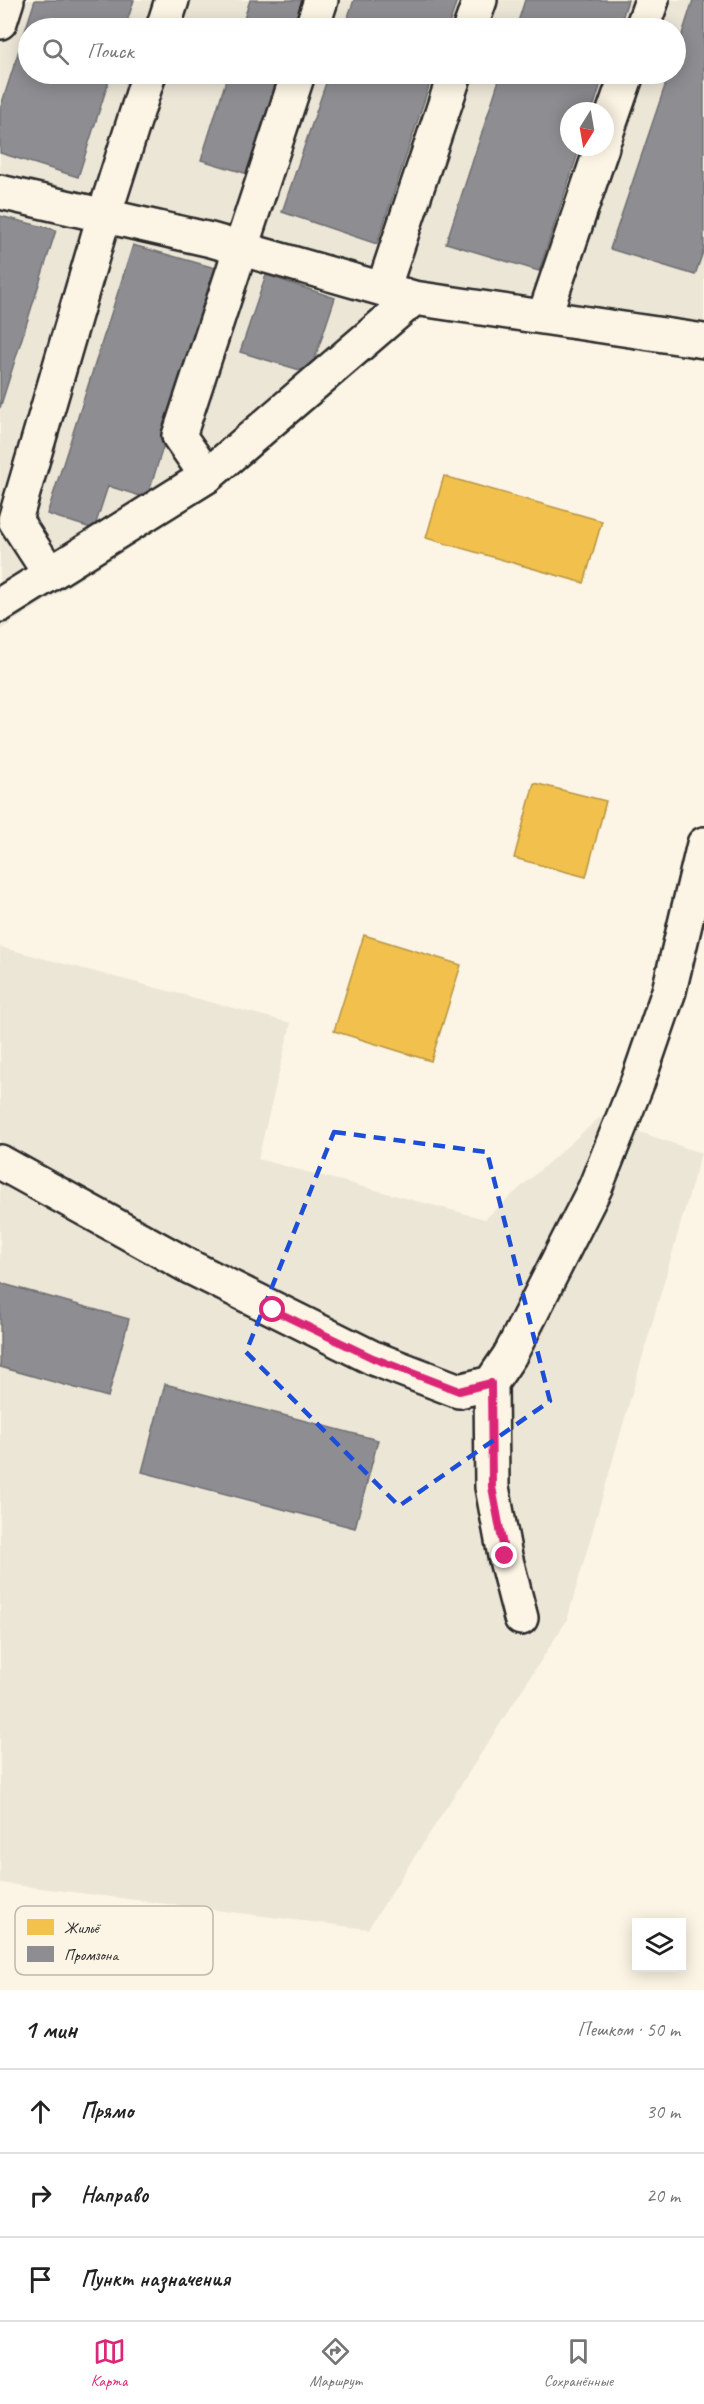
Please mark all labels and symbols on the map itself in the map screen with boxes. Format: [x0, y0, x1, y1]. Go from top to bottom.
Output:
north arrow [560, 102, 614, 156]
route start [259, 1296, 285, 1322]
route end [491, 1542, 517, 1568]
legend [15, 1906, 213, 1975]
text: Жильё [64, 1918, 102, 1938]
text: Промзона [64, 1945, 119, 1965]

